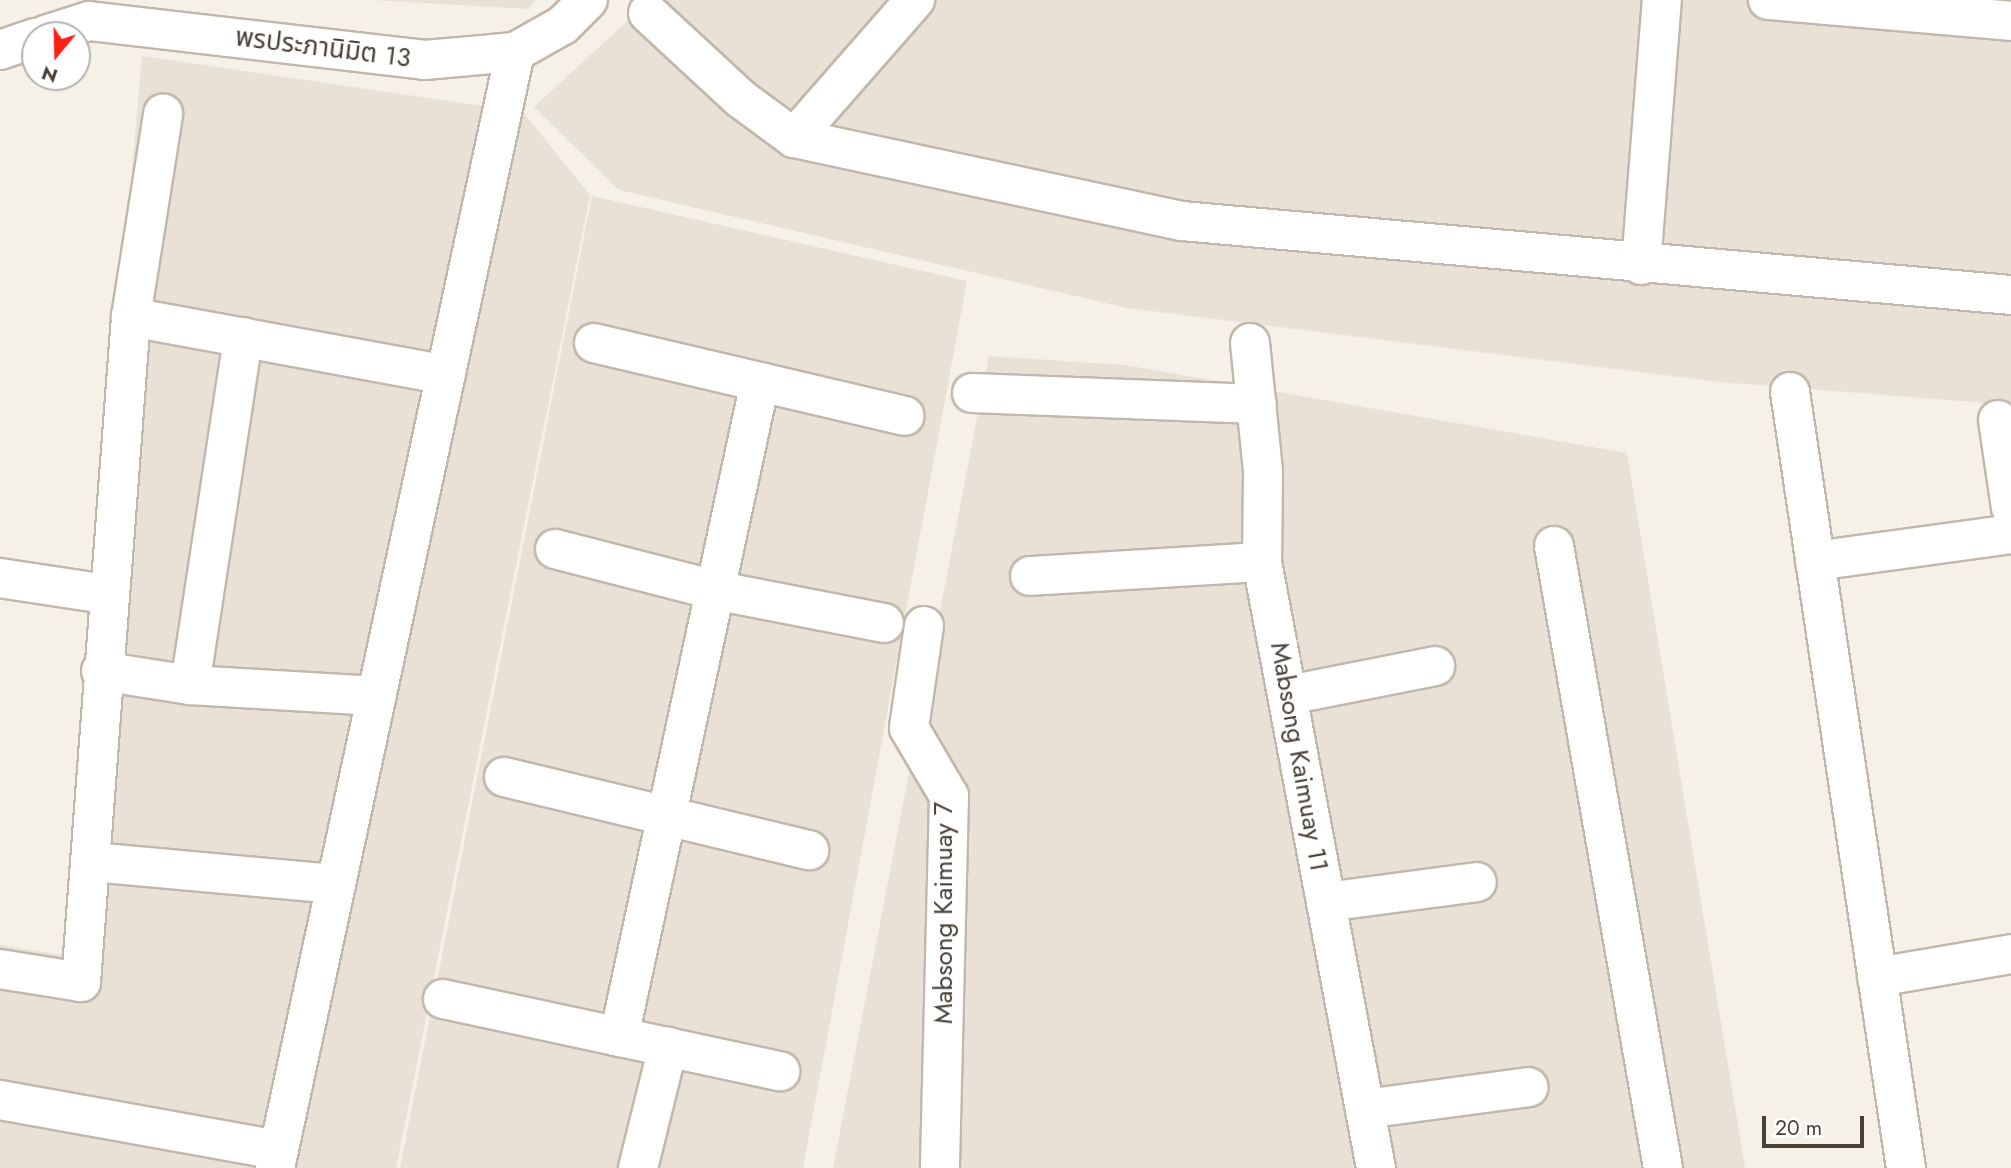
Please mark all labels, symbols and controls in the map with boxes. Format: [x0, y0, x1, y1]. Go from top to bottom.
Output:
north arrow [21, 21, 91, 91]
street label: พรประภานิมิต 13 [234, 22, 412, 74]
text: N [38, 59, 61, 90]
street label: Mabsong Kaimuay 11 [1263, 640, 1335, 874]
street label: Mabsong Kaimuay 7 [928, 802, 960, 1024]
scale bar [1766, 1102, 1868, 1146]
text: 20 m [1775, 1113, 1822, 1143]

